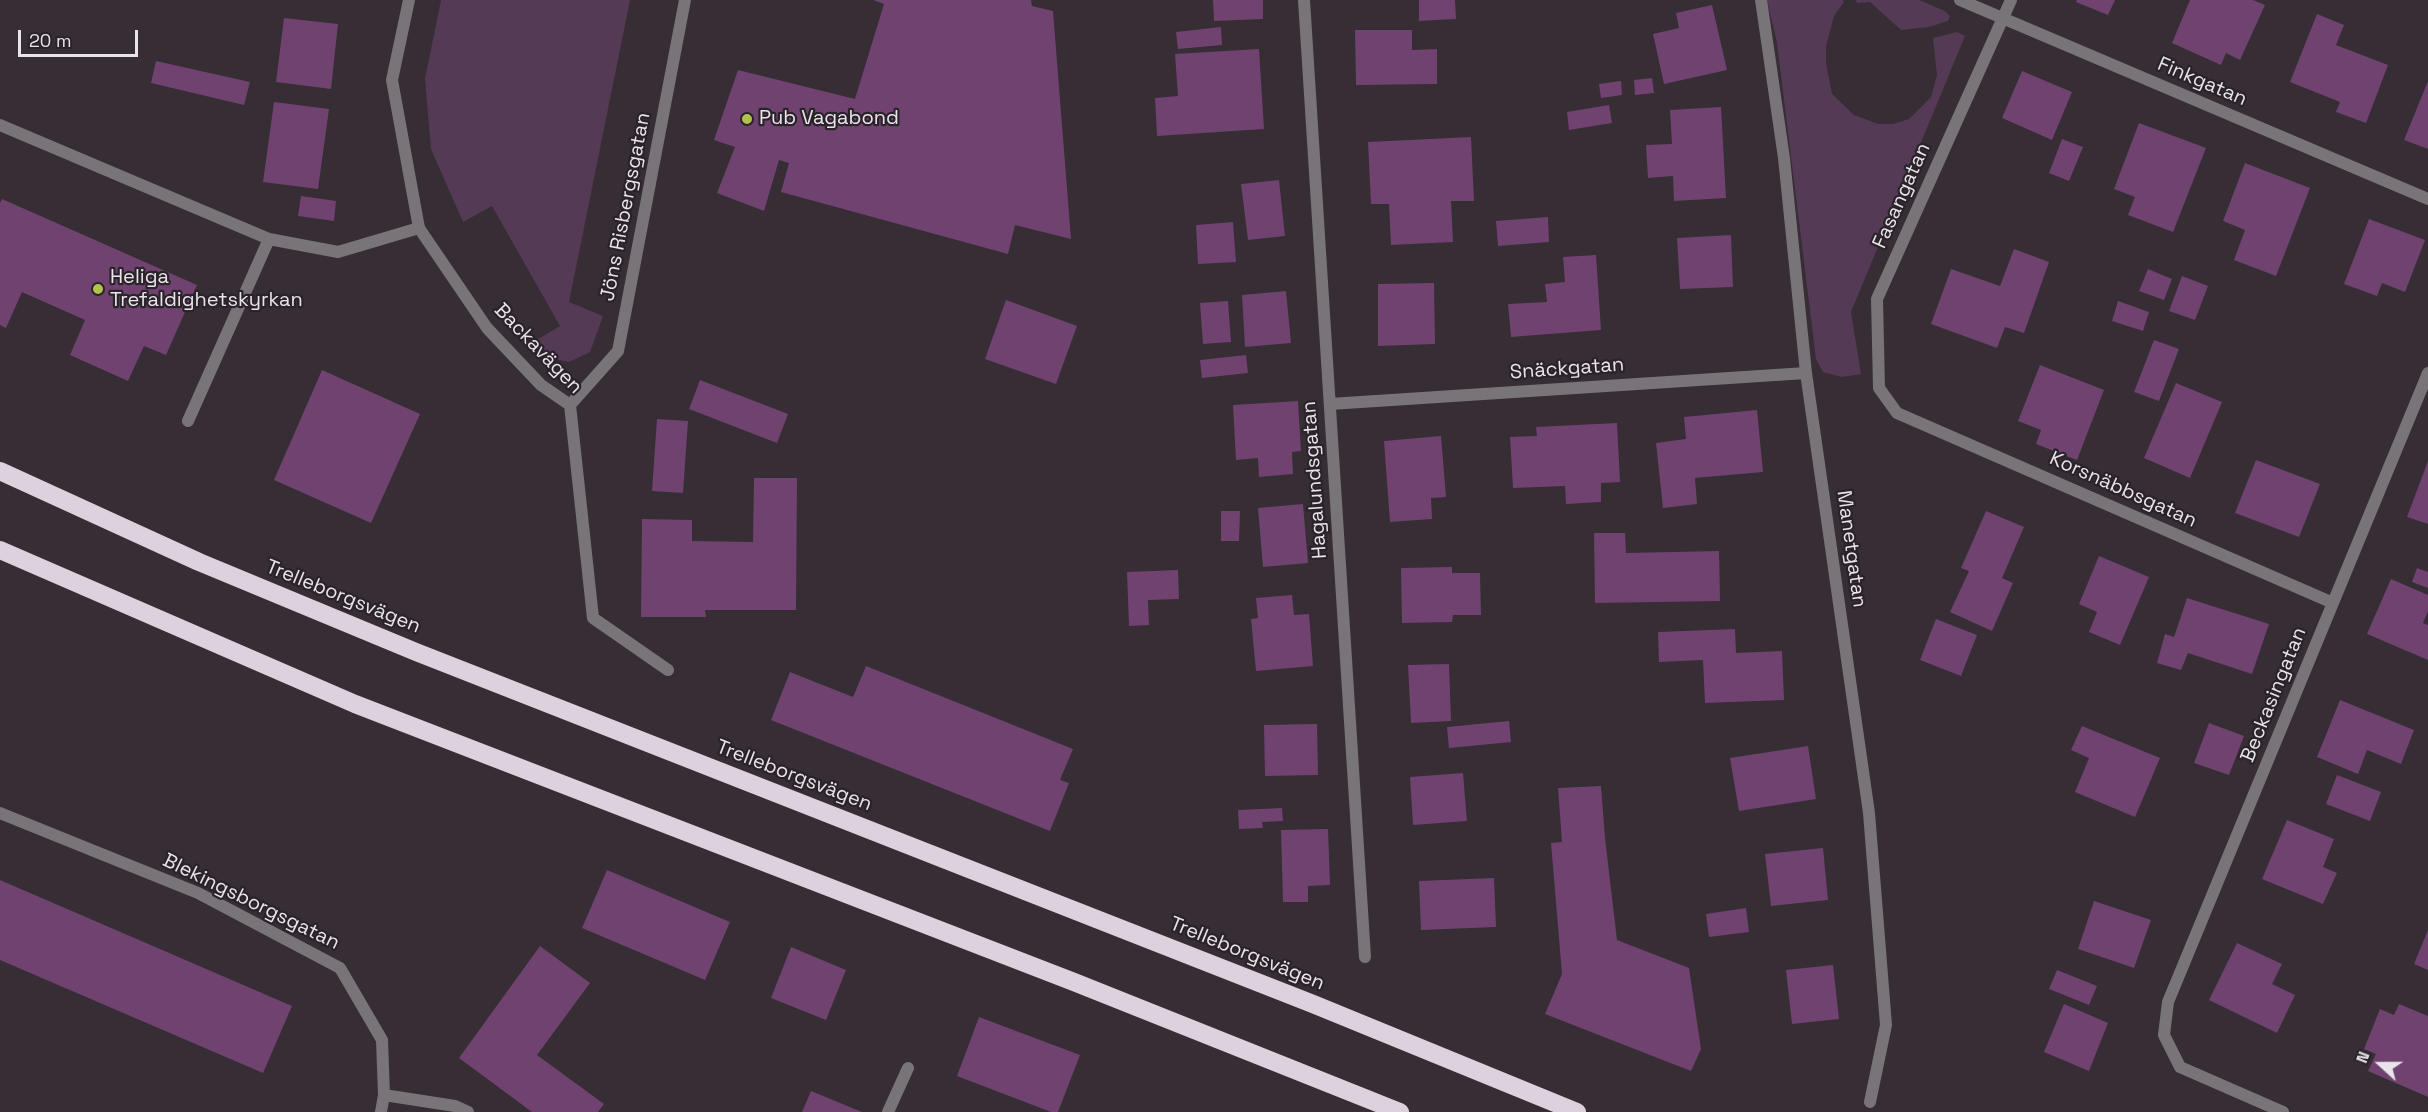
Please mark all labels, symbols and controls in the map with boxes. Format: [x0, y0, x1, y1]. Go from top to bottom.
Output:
scale bar [21, 18, 141, 56]
text: 20 m [29, 29, 72, 52]
street label: Finkgatan [2154, 52, 2250, 112]
place label: Pub Vagabond [759, 107, 899, 131]
street label: Jöns Risbergsgatan [596, 111, 656, 303]
marker: Pub Vagabond [740, 112, 754, 126]
street label: Fasangatan [1868, 140, 1936, 252]
place label: Heliga Trefaldighetskyrkan [110, 266, 303, 313]
marker: Heliga Trefaldighetskyrkan [91, 282, 105, 296]
street label: Backavägen [489, 299, 587, 399]
street label: Snäckgatan [1509, 353, 1625, 385]
street label: Hagalundsgatan [1298, 400, 1332, 560]
street label: Korsnäbbsgatan [2046, 447, 2200, 533]
street label: Manetgatan [1831, 489, 1871, 609]
street label: Trelleborgsvägen [262, 555, 424, 639]
street label: Beckasingatan [2236, 624, 2312, 766]
street label: Trelleborgsvägen [713, 735, 875, 817]
street label: Blekingsborgsgatan [159, 849, 343, 955]
street label: Trelleborgsvägen [1166, 912, 1328, 996]
north arrow [2350, 1034, 2410, 1094]
text: N [2351, 1049, 2374, 1066]

